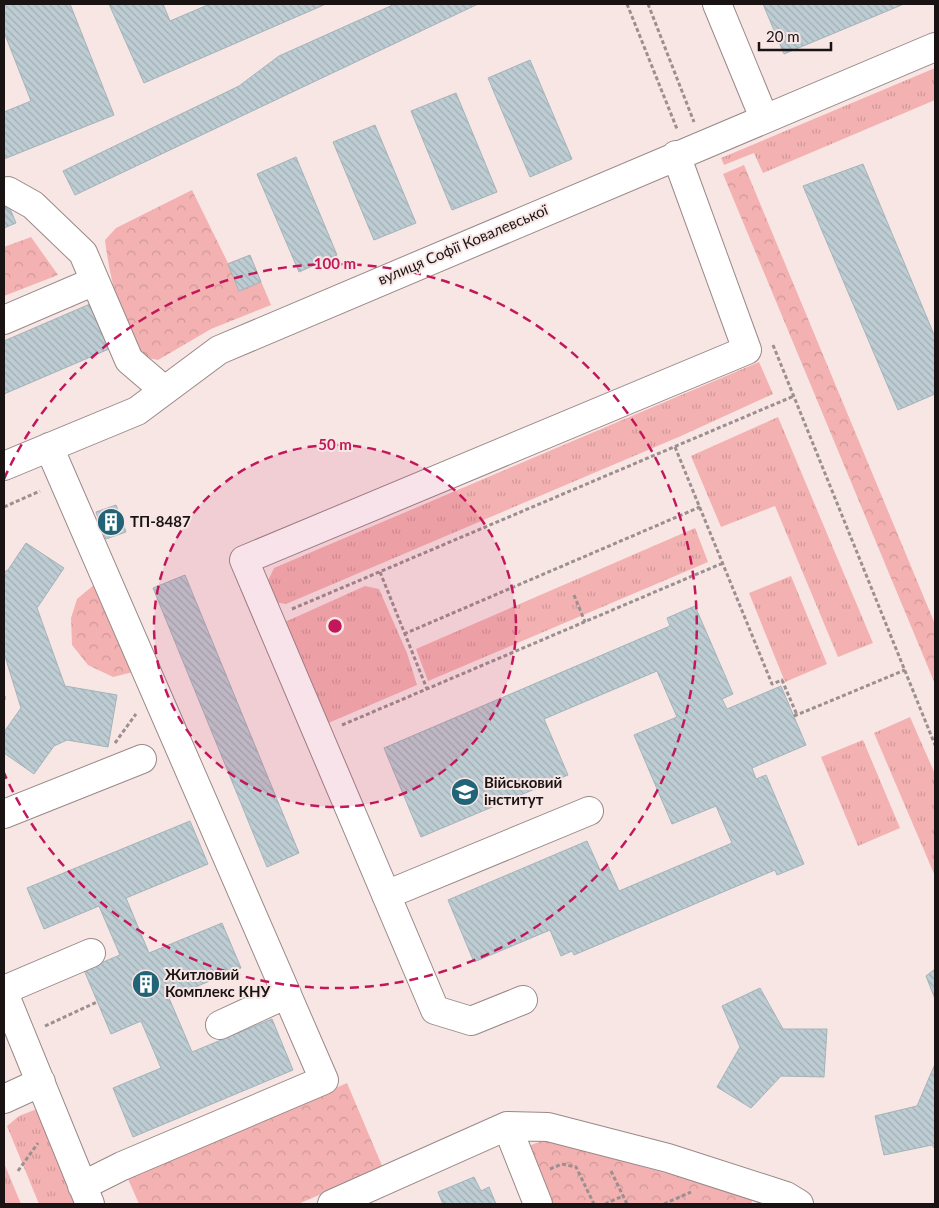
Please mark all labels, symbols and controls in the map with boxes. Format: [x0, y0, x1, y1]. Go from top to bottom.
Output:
scale bar [759, 20, 832, 52]
text: 20 m [766, 27, 800, 45]
street label: вулиця Софії Ковалевської [375, 200, 551, 288]
text: 100 m [314, 254, 356, 272]
text: 50 m [318, 435, 352, 453]
building icon: ТП-8487 [96, 507, 126, 537]
place label: ТП-8487 [130, 512, 191, 530]
centre of rings [326, 617, 344, 635]
place label: Військовий інститут [484, 773, 562, 808]
school or university icon: Військовий інститут [450, 777, 480, 807]
place label: Житловий Комплекс КНУ [165, 965, 270, 1000]
building icon: Житловий Комплекс КНУ [131, 969, 161, 999]

